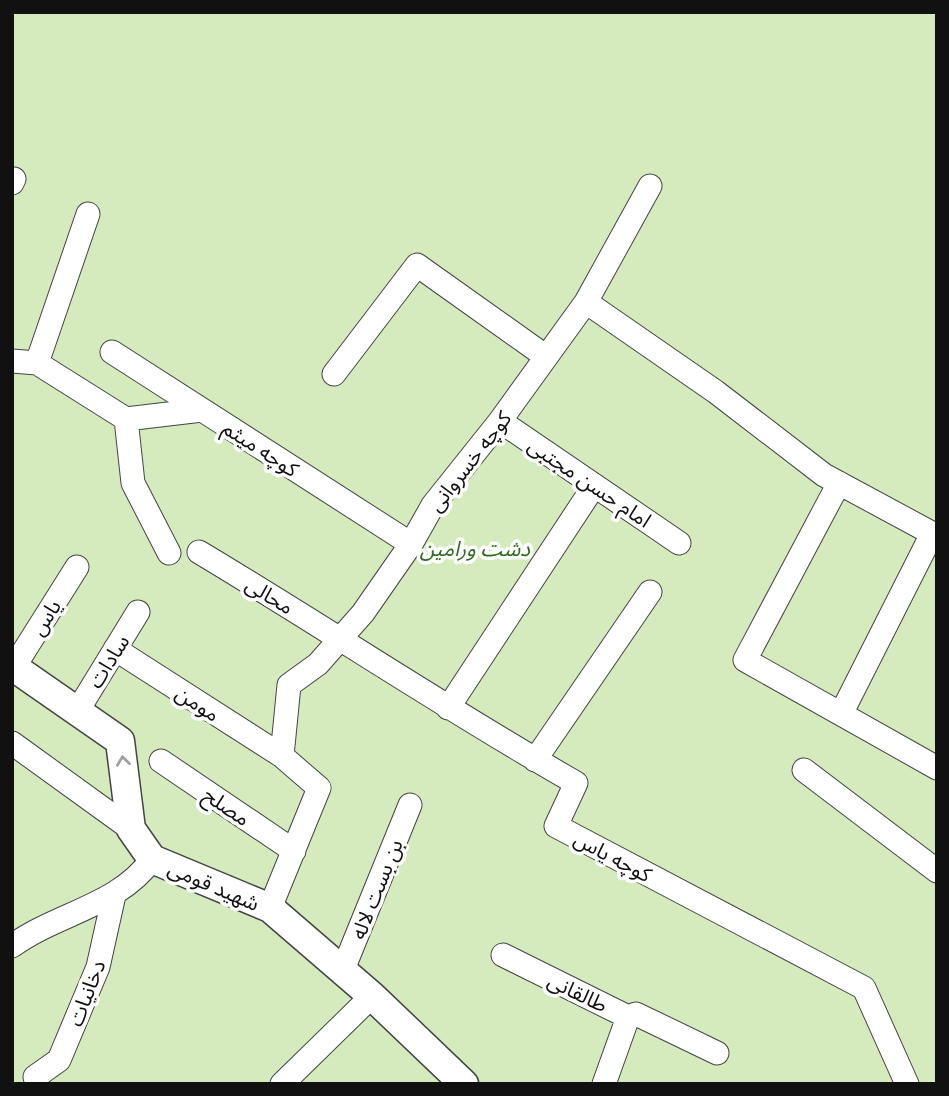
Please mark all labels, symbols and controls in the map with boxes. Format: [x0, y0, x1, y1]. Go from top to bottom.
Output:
street label: کوچه خسروانی [421, 405, 517, 517]
street label: کوچه میثم [217, 413, 304, 485]
street label: امام حسن مجتبی [521, 430, 657, 536]
park label: دشت ورامین [420, 534, 531, 562]
street label: محالی [241, 570, 299, 620]
street label: یاس [23, 594, 67, 640]
street label: سادات [81, 629, 135, 693]
street label: مومن [171, 678, 225, 728]
one-way arrow [115, 755, 130, 767]
street label: مصلح [197, 780, 256, 833]
street label: کوچه یاس [569, 824, 657, 888]
street label: بن بست لاله [343, 835, 409, 943]
street label: شهید قومی [164, 853, 264, 917]
street label: دخانیات [61, 956, 111, 1030]
street label: طالقانی [543, 966, 613, 1018]

